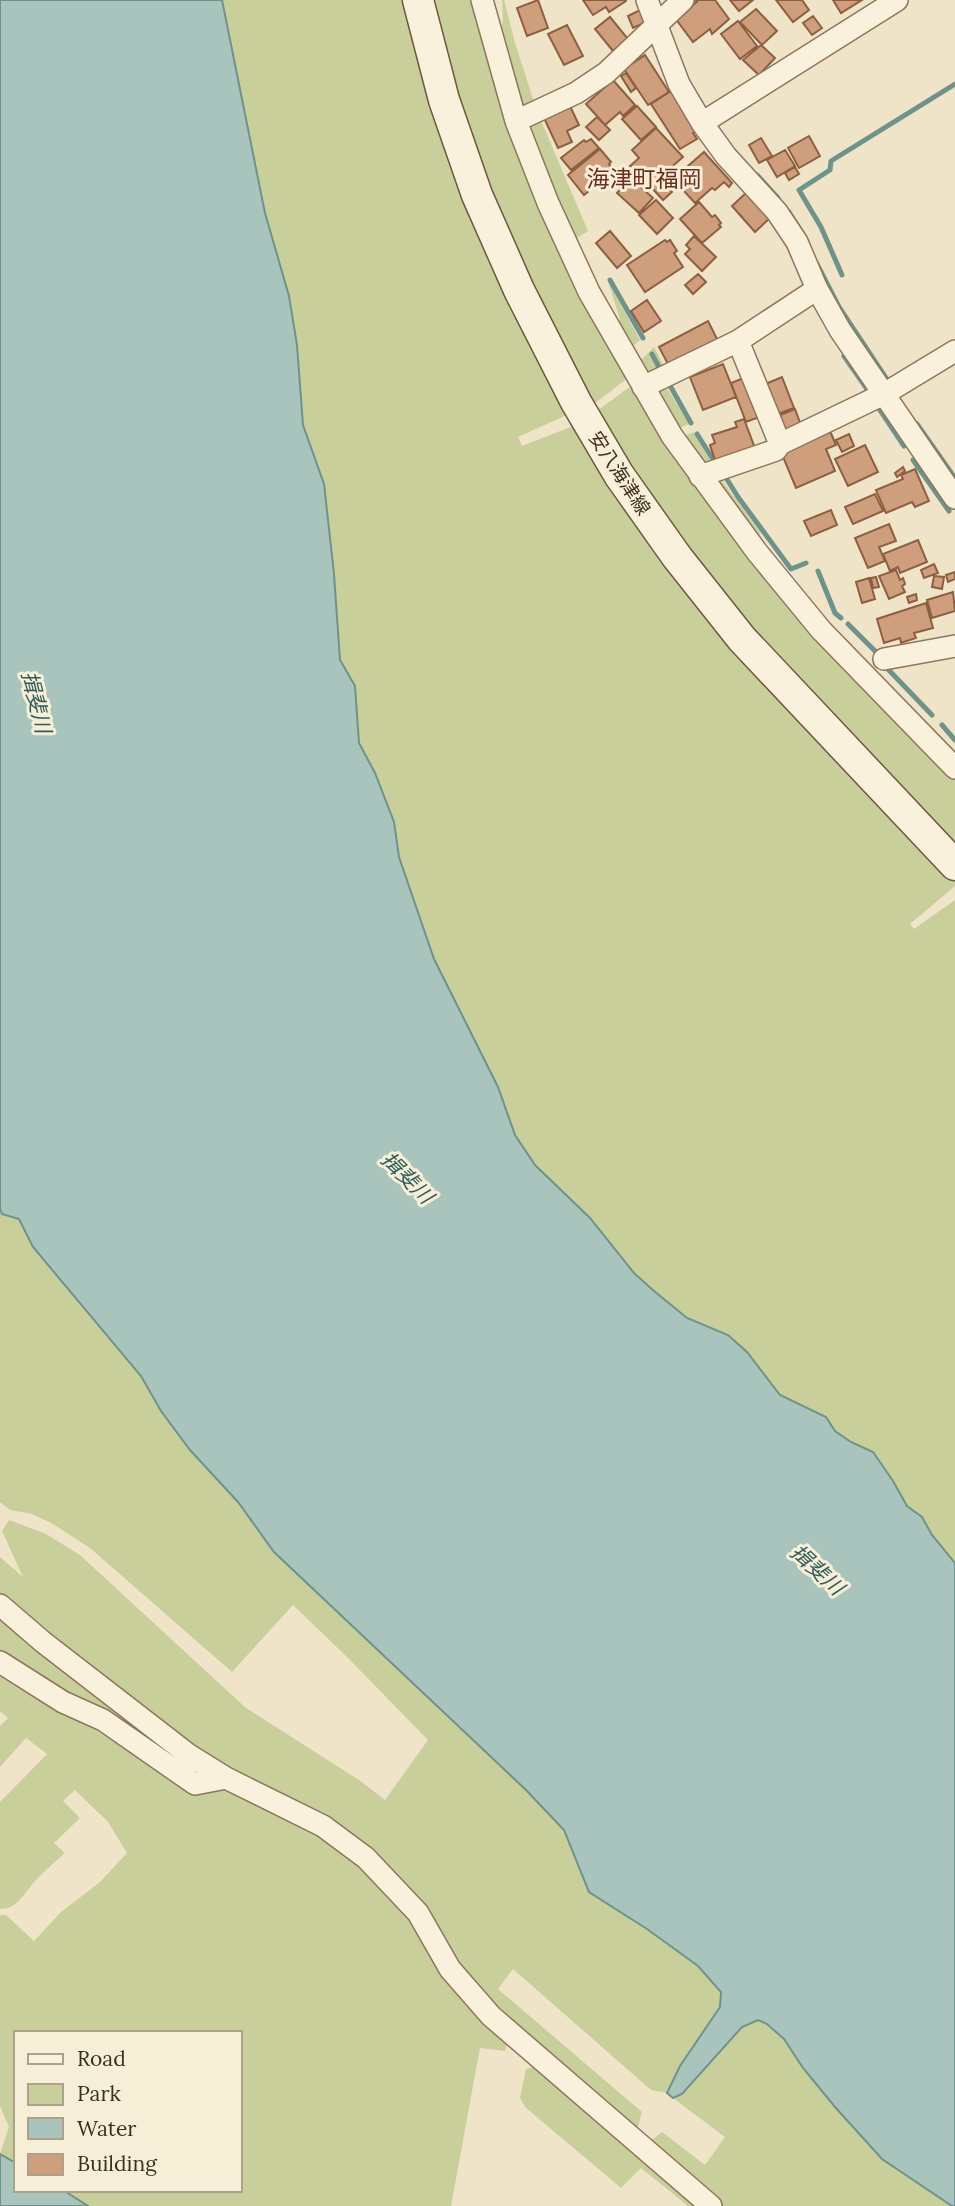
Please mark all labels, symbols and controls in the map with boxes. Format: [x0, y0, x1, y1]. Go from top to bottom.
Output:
district label: 海津町福岡 [587, 164, 702, 193]
street label: 安八海津線 [584, 427, 656, 519]
water label: 揖斐川 [16, 668, 58, 738]
water label: 揖斐川 [376, 1146, 441, 1211]
water label: 揖斐川 [785, 1539, 851, 1602]
legend [14, 2031, 242, 2192]
text: Road [77, 2045, 126, 2072]
text: Park [77, 2080, 121, 2107]
text: Water [77, 2115, 136, 2142]
text: Building [77, 2150, 157, 2177]

